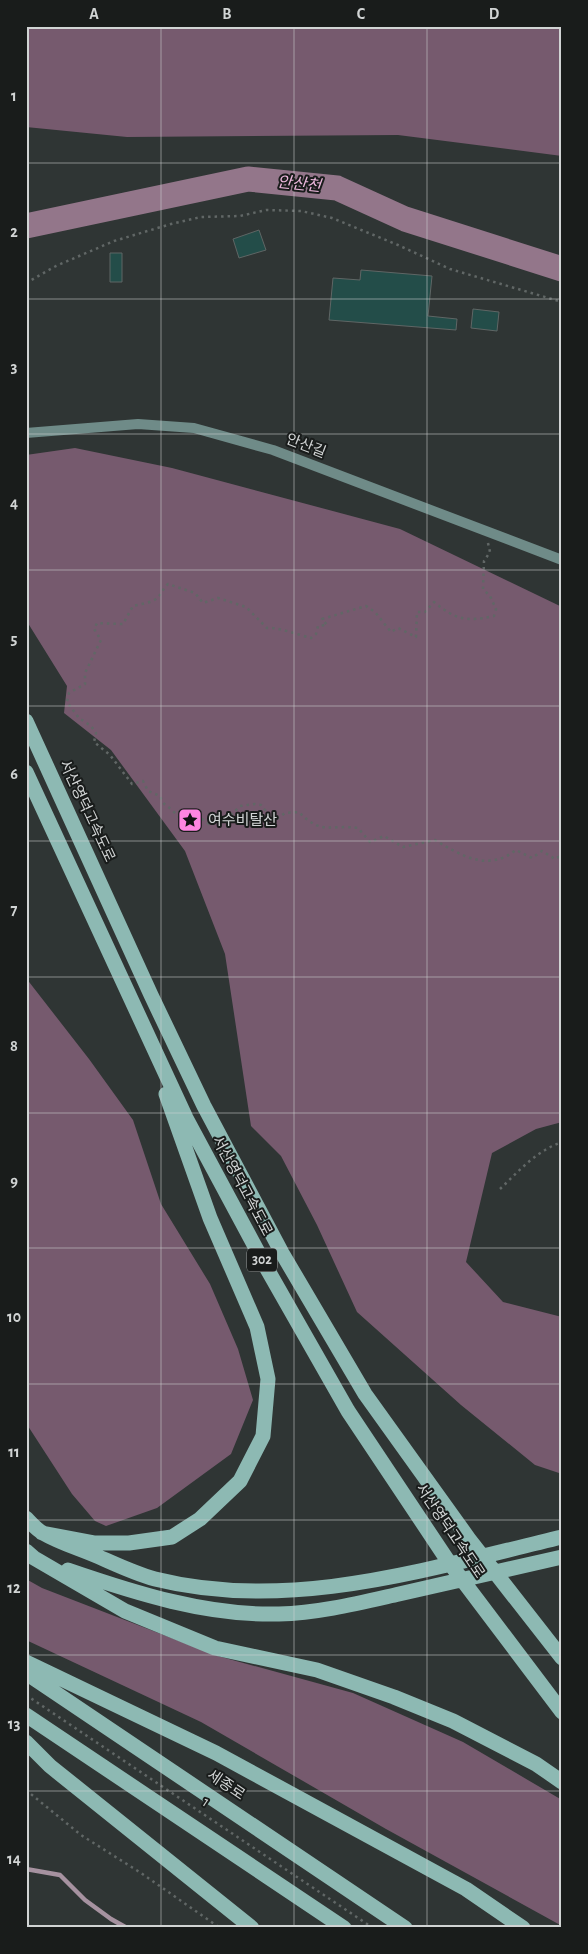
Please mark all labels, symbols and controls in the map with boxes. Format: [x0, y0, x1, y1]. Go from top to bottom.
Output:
text: A [89, 6, 99, 22]
text: B [222, 6, 232, 22]
text: C [357, 6, 366, 22]
text: D [489, 6, 500, 22]
text: 1 [11, 88, 17, 104]
water label: 안산천 [276, 173, 324, 195]
text: 2 [10, 224, 18, 240]
text: 3 [11, 359, 18, 375]
street label: 안산길 [284, 431, 328, 460]
text: 4 [10, 495, 18, 511]
text: 5 [11, 631, 18, 647]
street label: 서산영덕고속도로 [57, 757, 118, 864]
text: 6 [10, 766, 18, 782]
place icon: 여수비탈산 [177, 807, 203, 833]
place label: 여수비탈산 [208, 812, 277, 828]
text: 7 [11, 902, 18, 918]
text: 8 [10, 1038, 18, 1054]
street label: 서산영덕고속도로 [209, 1133, 275, 1238]
text: 9 [10, 1173, 18, 1189]
road number: 302 [247, 1248, 277, 1272]
text: 10 [7, 1309, 21, 1325]
text: 11 [8, 1444, 20, 1460]
street label: 서산영덕고속도로 [413, 1480, 488, 1581]
text: 12 [7, 1580, 21, 1596]
text: 13 [8, 1716, 20, 1732]
street label: 세종로 [205, 1766, 248, 1803]
street label: 1 [200, 1794, 212, 1810]
text: 14 [7, 1851, 21, 1867]

